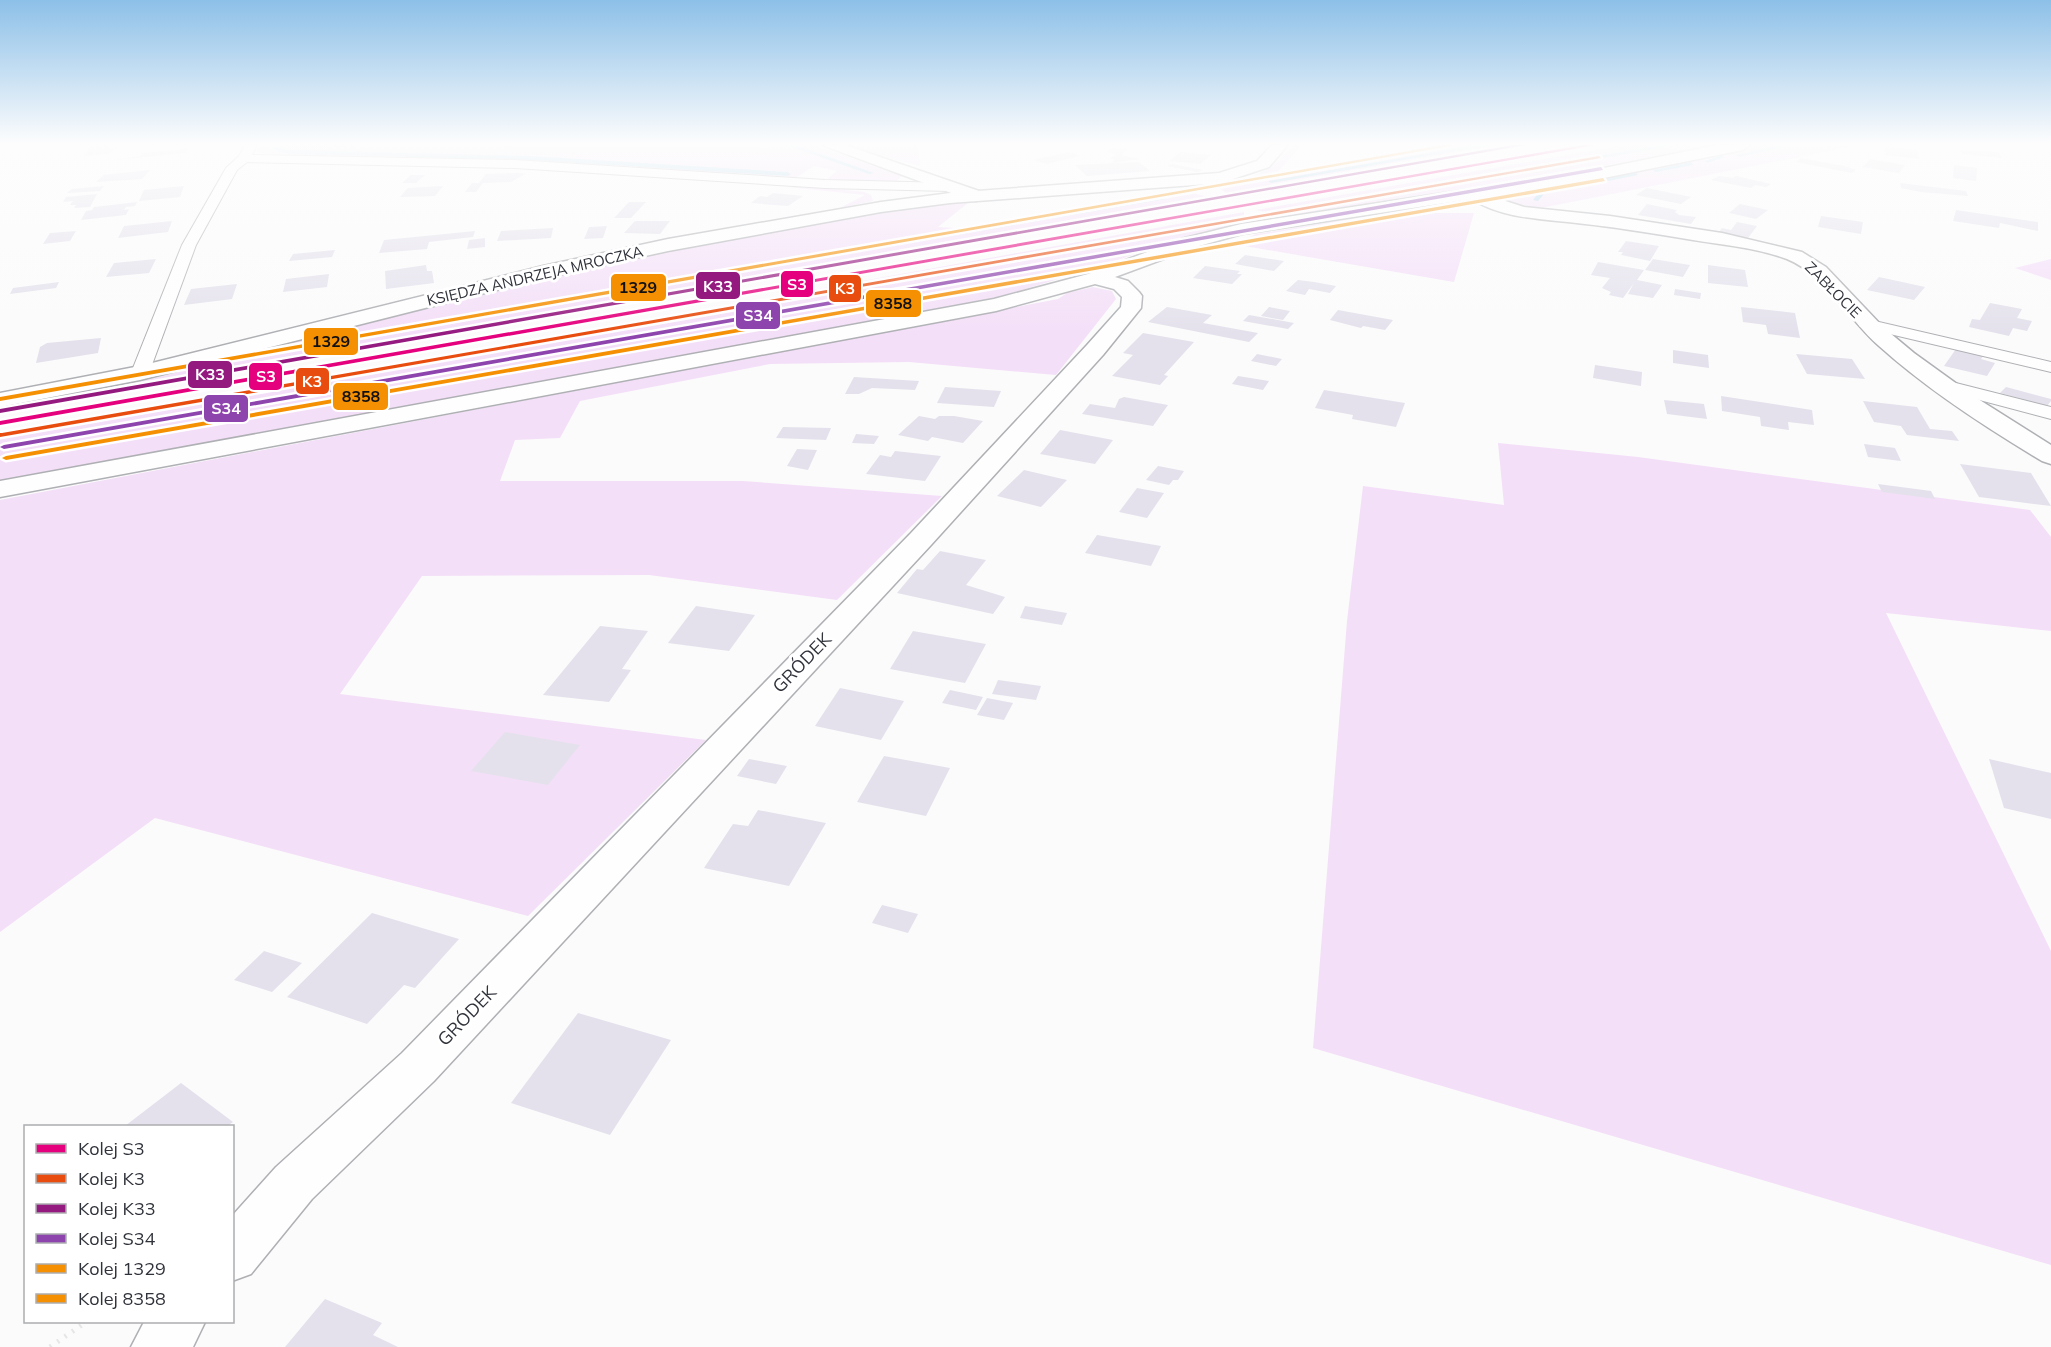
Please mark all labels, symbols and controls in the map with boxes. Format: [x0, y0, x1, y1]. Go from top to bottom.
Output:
street label: KSIĘDZA ANDRZEJA MROCZKA [425, 241, 645, 310]
street label: ZABŁOCIE [1801, 257, 1866, 322]
line badge: S3 [780, 270, 814, 298]
line badge: K33 [695, 271, 741, 300]
line badge: 1329 [610, 273, 667, 302]
text: S3 [787, 274, 807, 294]
line badge: K3 [828, 274, 862, 303]
text: K33 [703, 276, 733, 296]
text: 1329 [619, 277, 657, 297]
text: K3 [835, 278, 855, 298]
line badge: 8358 [865, 289, 922, 318]
text: 8358 [874, 293, 913, 313]
line badge: S34 [735, 301, 781, 330]
text: S34 [743, 305, 773, 325]
line badge: 1329 [303, 327, 359, 356]
text: 1329 [312, 331, 350, 351]
line badge: K33 [187, 360, 233, 389]
line badge: S3 [248, 362, 283, 391]
text: K33 [195, 364, 225, 384]
text: S3 [256, 366, 276, 386]
line badge: K3 [295, 367, 330, 395]
text: K3 [302, 371, 322, 391]
line badge: 8358 [332, 382, 389, 411]
text: 8358 [342, 386, 381, 406]
line badge: S34 [203, 394, 249, 423]
text: S34 [211, 398, 241, 418]
street label: GRÓDEK [767, 627, 836, 698]
street label: GRÓDEK [432, 980, 501, 1051]
legend [24, 1125, 234, 1323]
text: Kolej S3 [78, 1137, 145, 1160]
text: Kolej K3 [78, 1167, 145, 1190]
text: Kolej K33 [78, 1197, 156, 1220]
text: Kolej S34 [78, 1227, 156, 1250]
text: Kolej 1329 [78, 1257, 166, 1280]
text: Kolej 8358 [78, 1287, 166, 1310]

